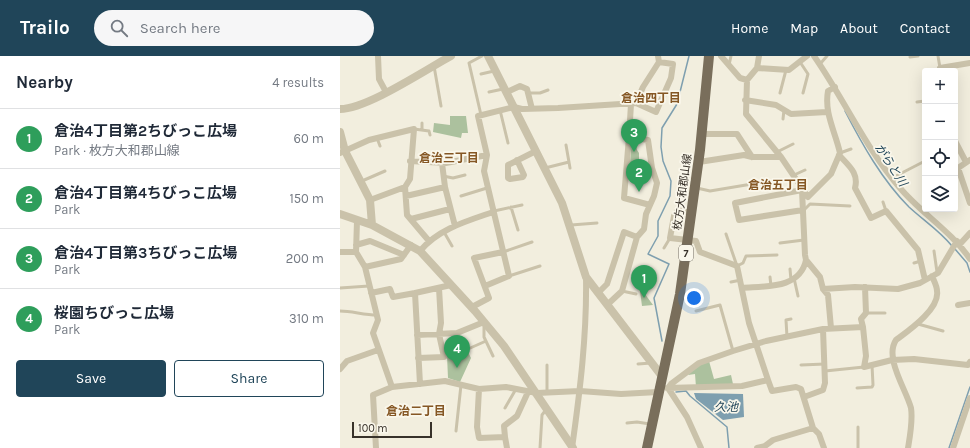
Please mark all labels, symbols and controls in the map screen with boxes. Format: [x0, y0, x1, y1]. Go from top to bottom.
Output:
search box [94, 10, 374, 46]
text: Trailo [20, 17, 70, 39]
icon: search [108, 17, 130, 39]
text: Search here [140, 19, 221, 37]
text: Home [731, 20, 768, 37]
text: Map [790, 20, 818, 37]
text: About [840, 20, 878, 37]
text: Contact [900, 20, 950, 37]
map controls [922, 68, 958, 212]
button: + [922, 68, 958, 104]
text: Nearby [16, 72, 73, 92]
text: 4 results [272, 75, 324, 90]
district label: 倉治四丁目 [621, 91, 681, 105]
button: − [922, 104, 958, 140]
pin: 3 [621, 119, 647, 152]
text: 倉治4丁目第2ちびっこ広場 [54, 122, 237, 140]
text: 1 [27, 131, 31, 146]
text: 60 m [294, 131, 324, 146]
button: locate [922, 140, 958, 176]
water label: がらと川 [872, 141, 911, 191]
text: Park · 枚方大和郡山線 [54, 143, 180, 158]
district label: 倉治三丁目 [419, 151, 479, 165]
street label: 枚方大和郡山線 [671, 153, 694, 231]
pin: 2 [626, 159, 652, 192]
button: layers [922, 176, 958, 212]
district label: 倉治五丁目 [748, 178, 808, 192]
text: 倉治4丁目第4ちびっこ広場 [54, 184, 237, 202]
text: 2 [25, 191, 33, 206]
text: 150 m [289, 191, 324, 206]
text: Park [54, 202, 80, 217]
text: 倉治4丁目第3ちびっこ広場 [54, 244, 237, 262]
road number: 7 [679, 245, 693, 261]
text: 3 [25, 251, 33, 266]
text: 200 m [286, 251, 324, 266]
text: Park [54, 262, 80, 277]
pin: 1 [631, 265, 657, 298]
your location [684, 288, 704, 308]
text: 桜園ちびっこ広場 [54, 304, 174, 322]
text: 4 [25, 311, 33, 326]
text: 310 m [289, 311, 324, 326]
text: Park [54, 322, 80, 337]
pin: 4 [444, 335, 470, 368]
button: Save [16, 360, 166, 397]
button: Share [174, 360, 324, 397]
water label: 久池 [714, 400, 739, 414]
district label: 倉治二丁目 [386, 404, 446, 418]
scale bar [352, 420, 432, 439]
text: 100 m [358, 422, 388, 435]

